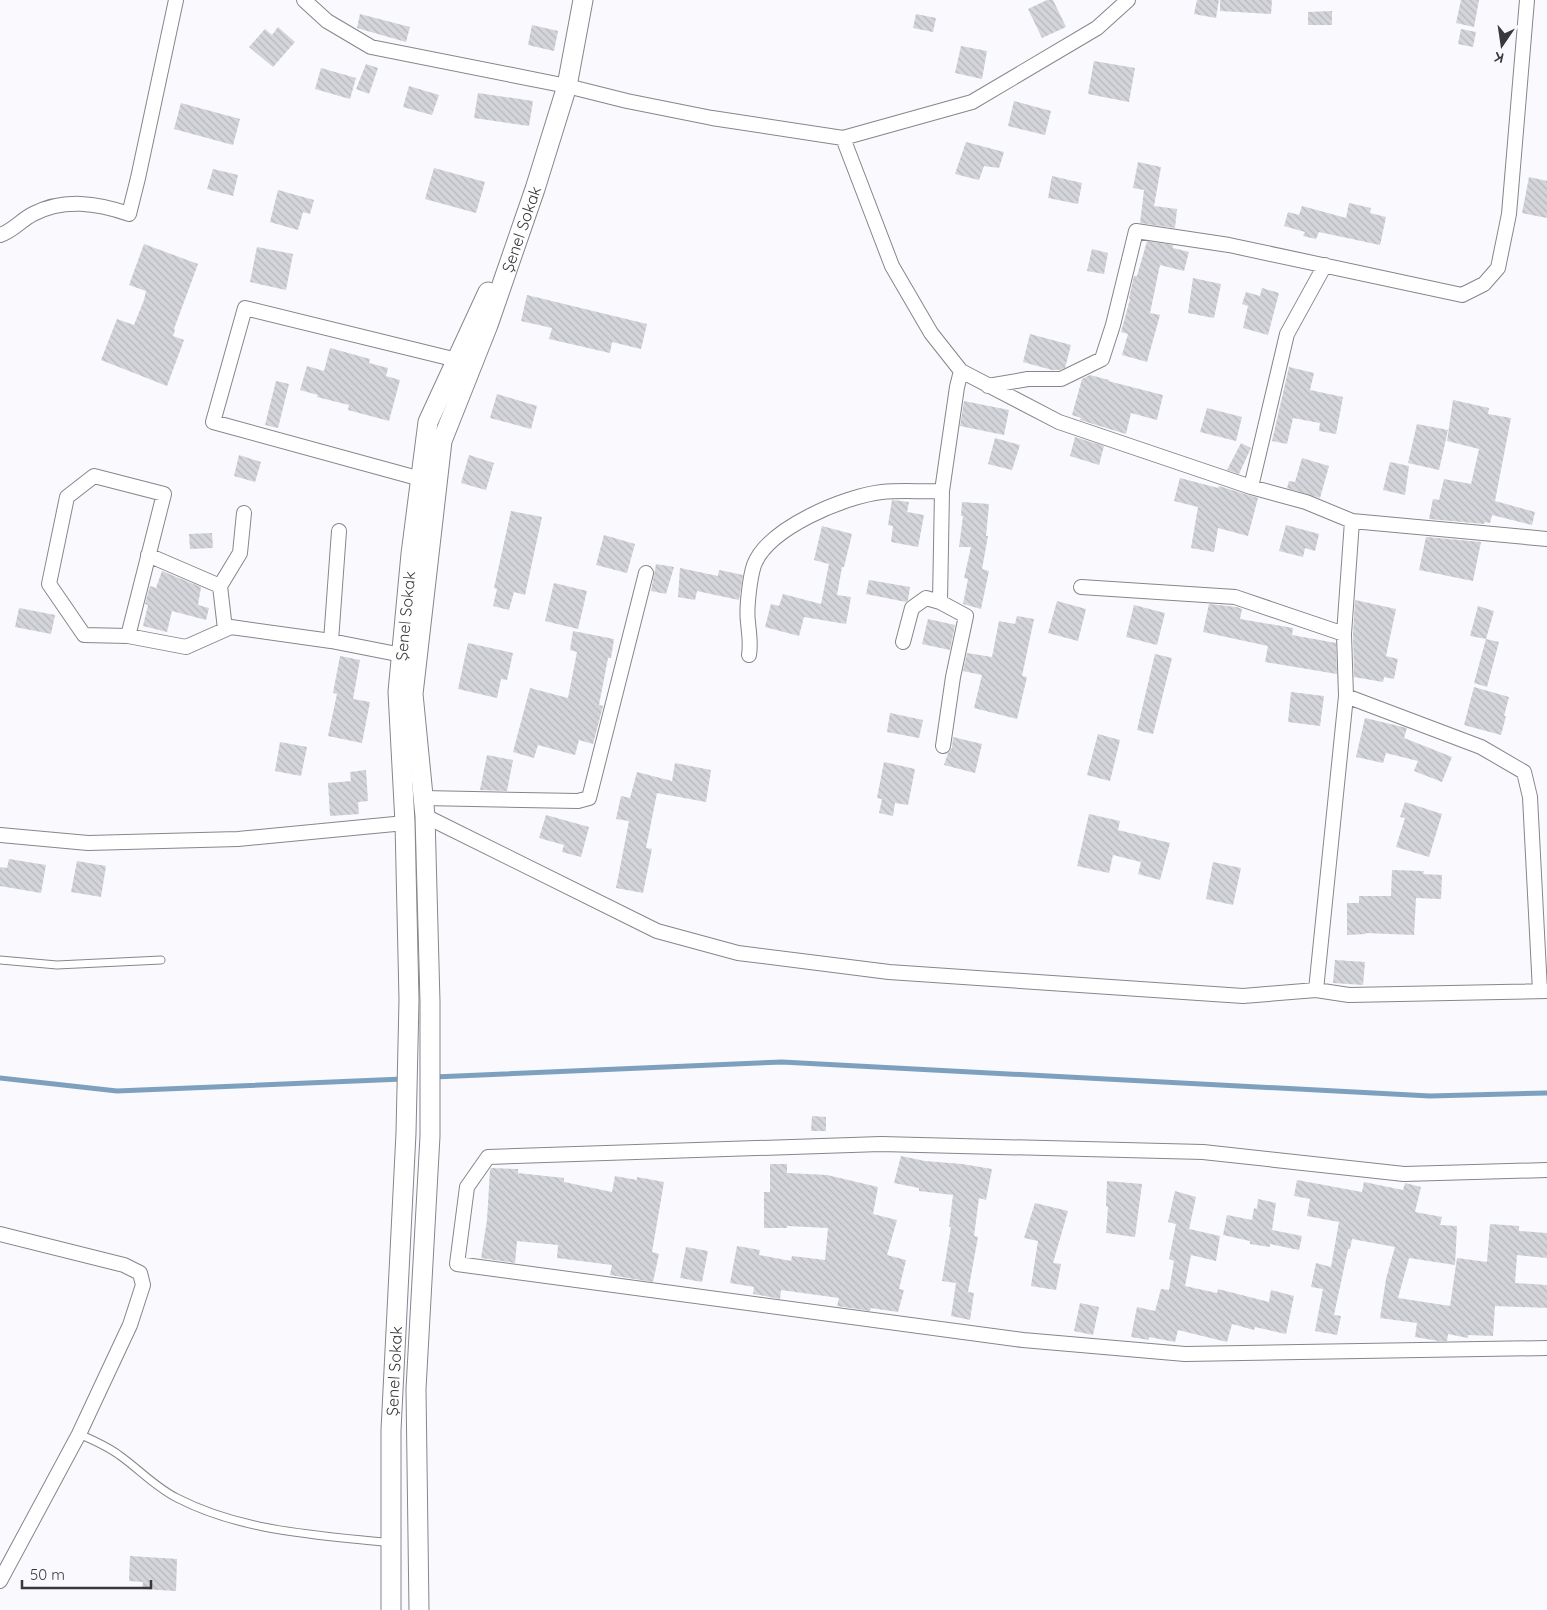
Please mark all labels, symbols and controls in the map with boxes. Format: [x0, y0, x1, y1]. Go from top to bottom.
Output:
north arrow [1477, 20, 1527, 70]
text: K [1493, 48, 1506, 67]
street label: Şenel Sokak [497, 183, 545, 275]
street label: Şenel Sokak [391, 570, 419, 662]
street label: Şenel Sokak [382, 1326, 406, 1416]
scale bar [22, 1558, 151, 1590]
text: 50 m [30, 1565, 65, 1584]

